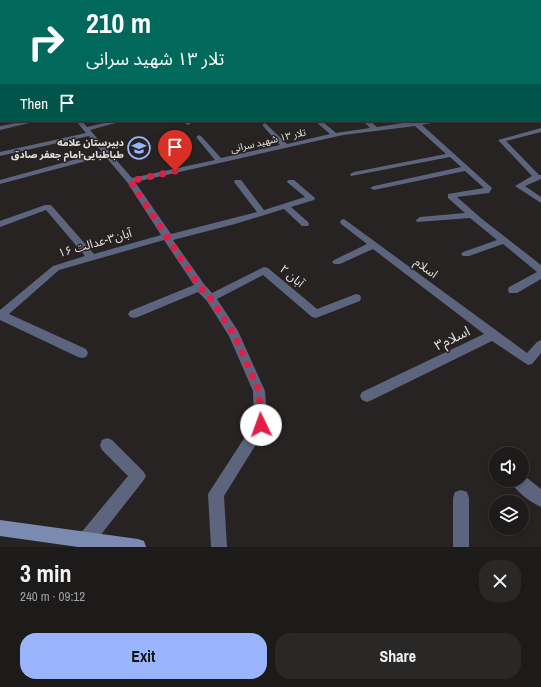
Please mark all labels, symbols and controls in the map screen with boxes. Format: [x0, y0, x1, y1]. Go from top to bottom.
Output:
text: 210 m [86, 4, 151, 42]
icon: right [20, 16, 72, 68]
text: تلار ۱۳ شهید سرانی [86, 46, 224, 71]
icon: arrive [56, 92, 78, 114]
text: Then [20, 93, 48, 114]
street label: تلار ۱۳ شهید سرانی [229, 125, 307, 155]
pin [158, 130, 192, 171]
school or university icon: دبیرستان علامه طباطبایی-امام جعفر صادق [126, 135, 152, 161]
place label: دبیرستان علامه طباطبایی-امام جعفر صادق [11, 136, 124, 162]
icon: arrive [164, 136, 186, 158]
street label: آبان۳-عدالت ۱۶ [56, 225, 134, 261]
street label: اسلام [410, 254, 441, 283]
street label: آبان ۲ [276, 261, 308, 291]
street label: اسلام۳ [431, 322, 474, 356]
position arrow [240, 404, 282, 446]
map controls [489, 447, 529, 535]
button: sound [489, 447, 529, 487]
button: layers [489, 495, 529, 535]
text: 3 min [20, 557, 71, 589]
button: close [479, 560, 521, 602]
text: 240 m · 09:12 [20, 588, 85, 605]
button: Exit [20, 633, 267, 679]
button: Share [275, 633, 521, 679]

